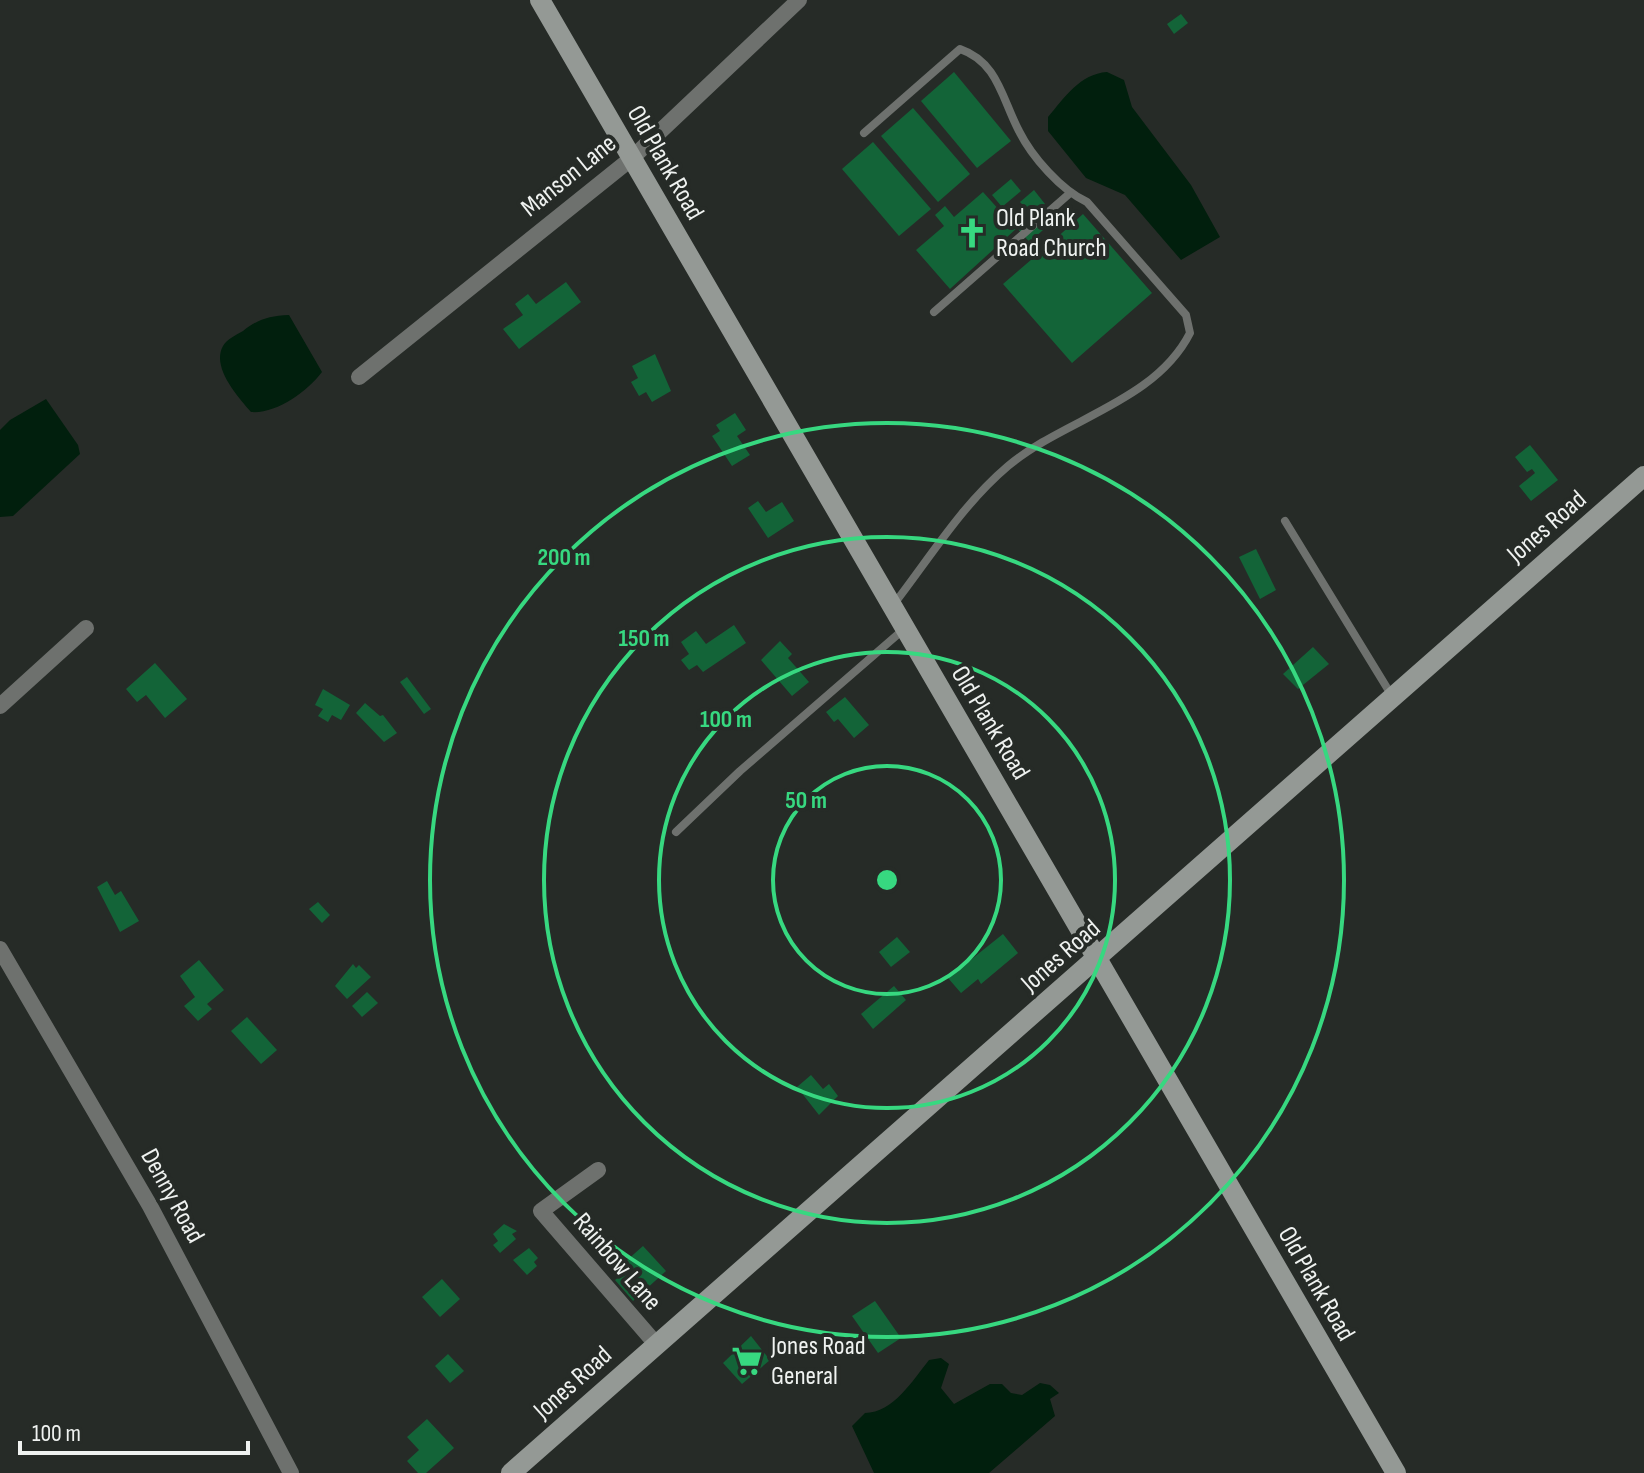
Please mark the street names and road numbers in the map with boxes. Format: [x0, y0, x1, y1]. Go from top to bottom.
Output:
street label: Old Plank Road [620, 100, 710, 226]
street label: Manson Lane [515, 128, 623, 224]
street label: Jones Road [1500, 484, 1593, 570]
street label: Old Plank Road [944, 661, 1036, 785]
street label: Jones Road [1014, 913, 1107, 999]
street label: Denny Road [133, 1143, 211, 1249]
street label: Rainbow Lane [566, 1207, 668, 1317]
street label: Old Plank Road [1271, 1221, 1361, 1347]
street label: Jones Road [527, 1340, 618, 1427]

